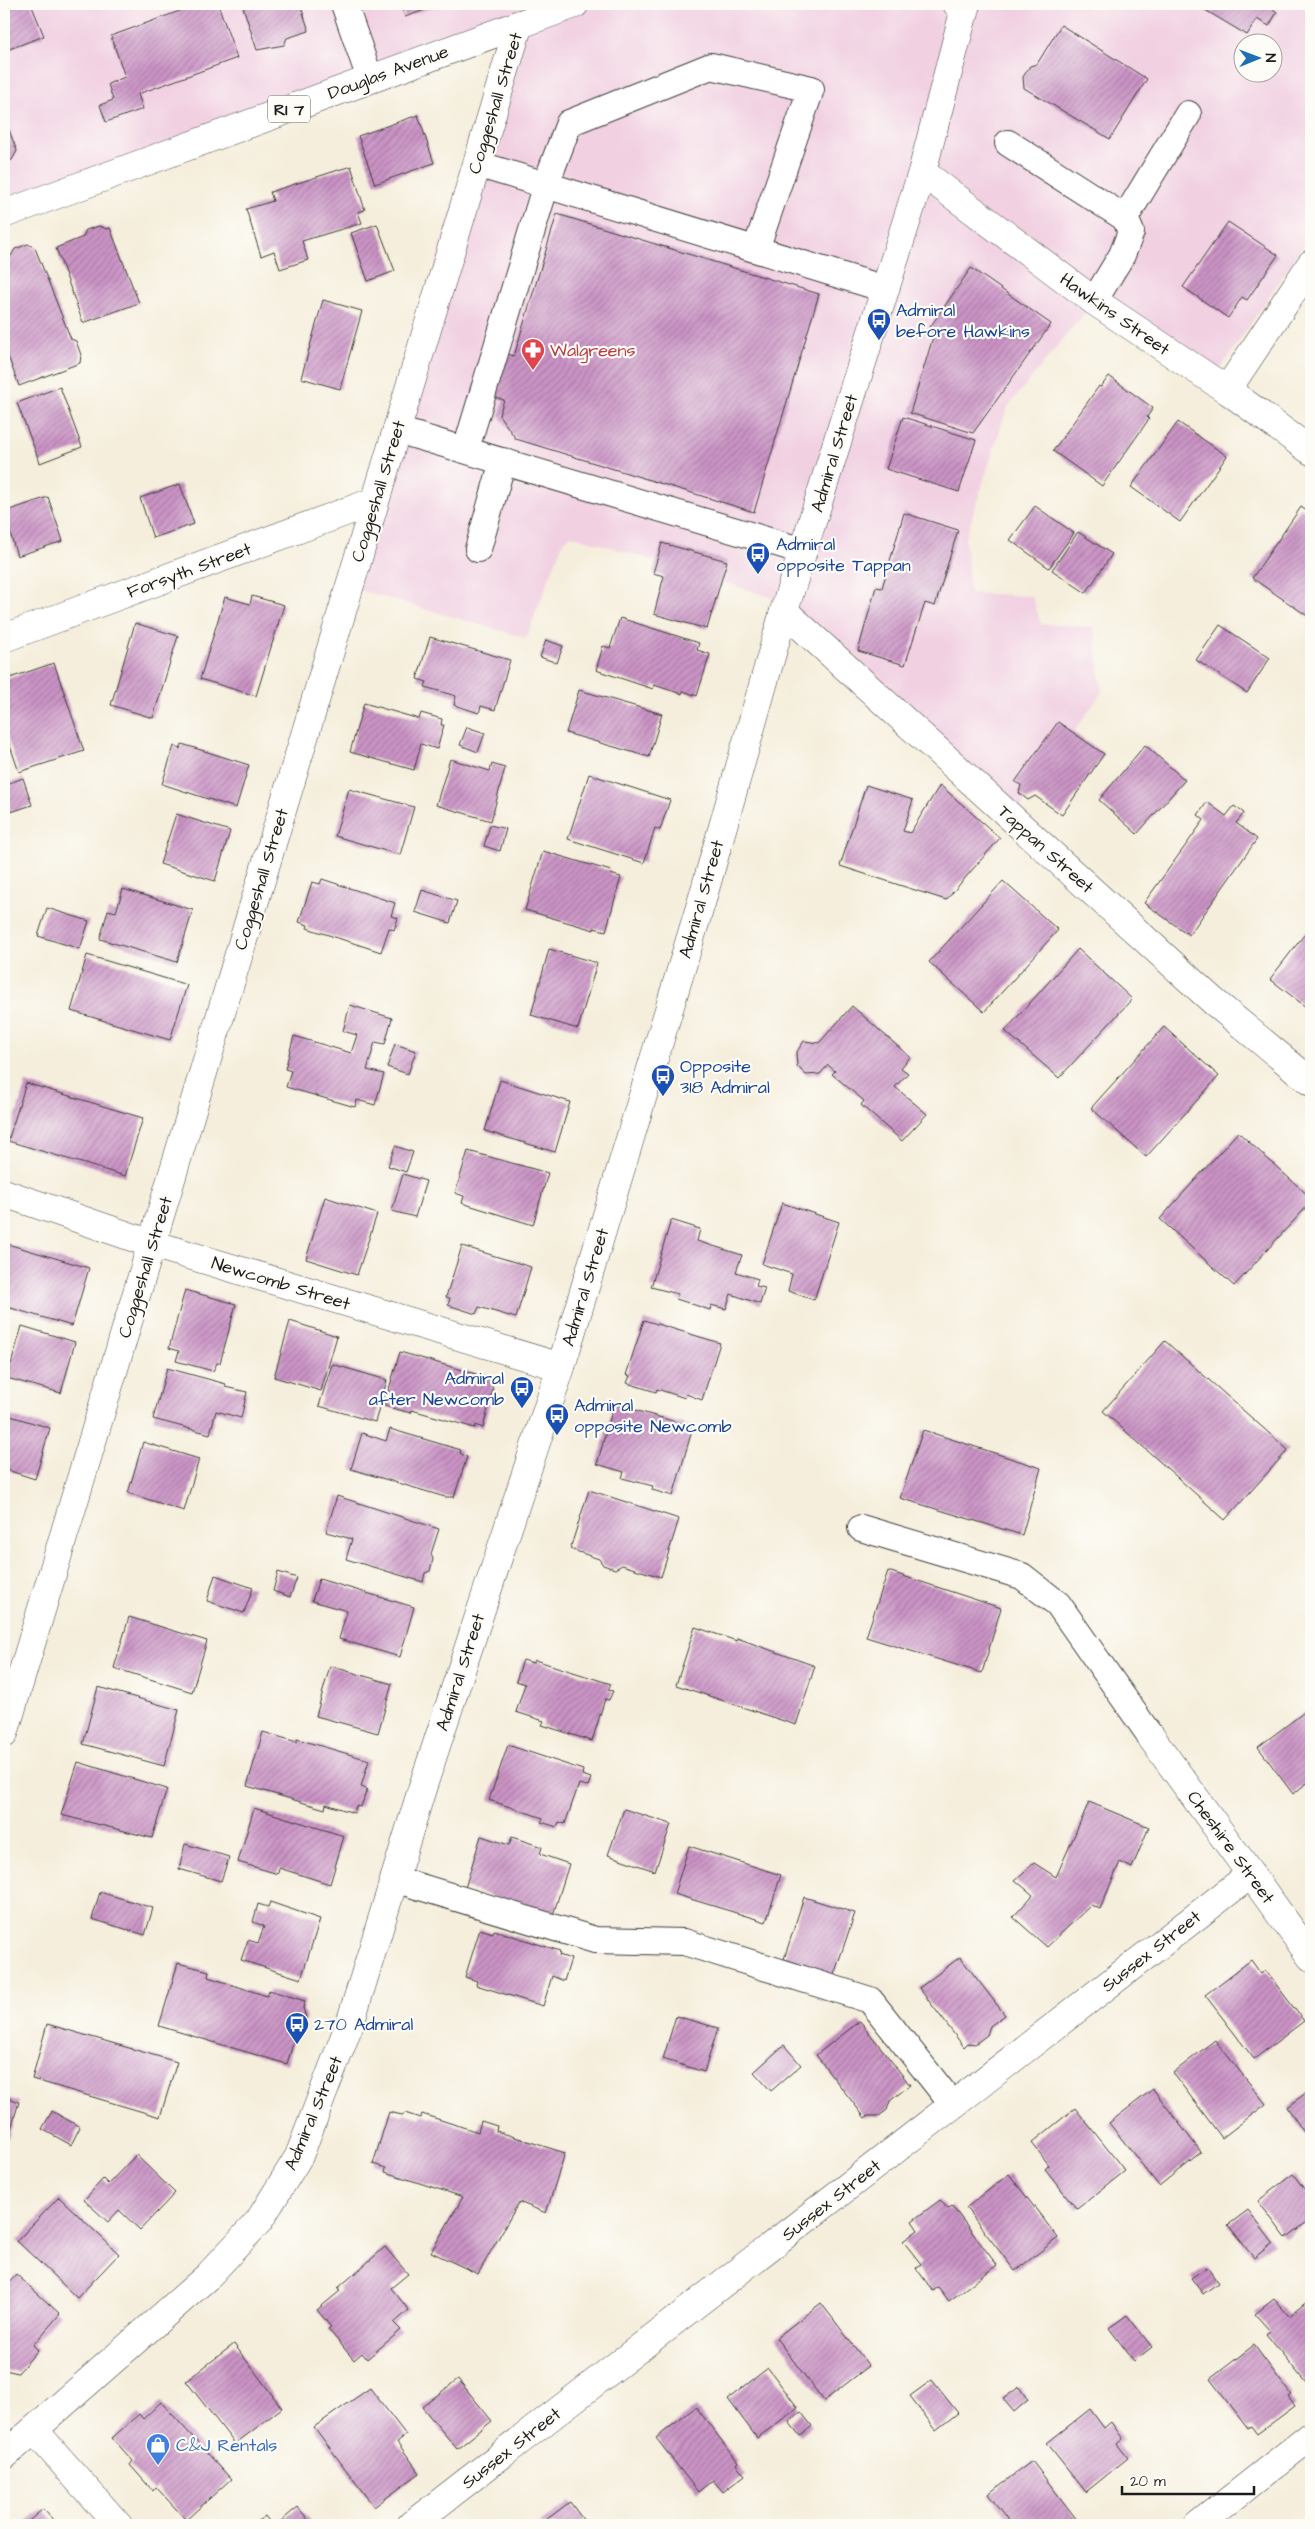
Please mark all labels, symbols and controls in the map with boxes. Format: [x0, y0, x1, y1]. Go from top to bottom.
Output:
street label: Coggeshall Street [462, 29, 530, 177]
north arrow [1232, 32, 1282, 82]
street label: Douglas Avenue [324, 39, 453, 107]
text: N [1260, 53, 1280, 63]
road number: RI 7 [268, 96, 310, 122]
street label: Hawkins Street [1055, 267, 1175, 362]
place label: Admiral before Hawkins [896, 298, 1030, 344]
bus stop icon: Admiral before Hawkins [866, 307, 892, 341]
pharmacy icon: Walgreens [520, 337, 546, 371]
place label: Walgreens [550, 338, 636, 364]
street label: Admiral Street [805, 390, 864, 515]
street label: Coggeshall Street [345, 417, 413, 565]
place label: Admiral opposite Tappan [776, 532, 911, 578]
street label: Forsyth Street [124, 536, 256, 605]
bus stop icon: Admiral opposite Tappan [745, 541, 771, 575]
street label: Tappan Street [992, 799, 1100, 900]
street label: Coggeshall Street [228, 805, 296, 953]
street label: Admiral Street [673, 836, 731, 961]
place label: Opposite 318 Admiral [680, 1054, 770, 1100]
bus stop icon: Opposite 318 Admiral [650, 1063, 676, 1097]
street label: Coggeshall Street [112, 1193, 180, 1341]
street label: Admiral Street [556, 1224, 615, 1349]
street label: Newcomb Street [208, 1250, 354, 1317]
place label: Admiral after Newcomb [369, 1366, 504, 1412]
bus stop icon: Admiral after Newcomb [509, 1375, 535, 1409]
place label: Admiral opposite Newcomb [574, 1393, 731, 1439]
bus stop icon: Admiral opposite Newcomb [544, 1402, 570, 1436]
street label: Admiral Street [430, 1610, 491, 1734]
street label: Cheshire Street [1181, 1786, 1281, 1910]
street label: Sussex Street [1096, 1904, 1207, 1998]
bus stop icon: 270 Admiral [284, 2011, 310, 2045]
place label: 270 Admiral [314, 2012, 414, 2037]
street label: Admiral Street [278, 2051, 349, 2174]
street label: Sussex Street [776, 2153, 887, 2247]
street label: Sussex Street [456, 2401, 567, 2495]
shop icon: C&J Rentals [145, 2432, 171, 2466]
place label: C&J Rentals [176, 2433, 277, 2458]
scale bar [1122, 2464, 1255, 2496]
text: 20 m [1130, 2471, 1166, 2492]

